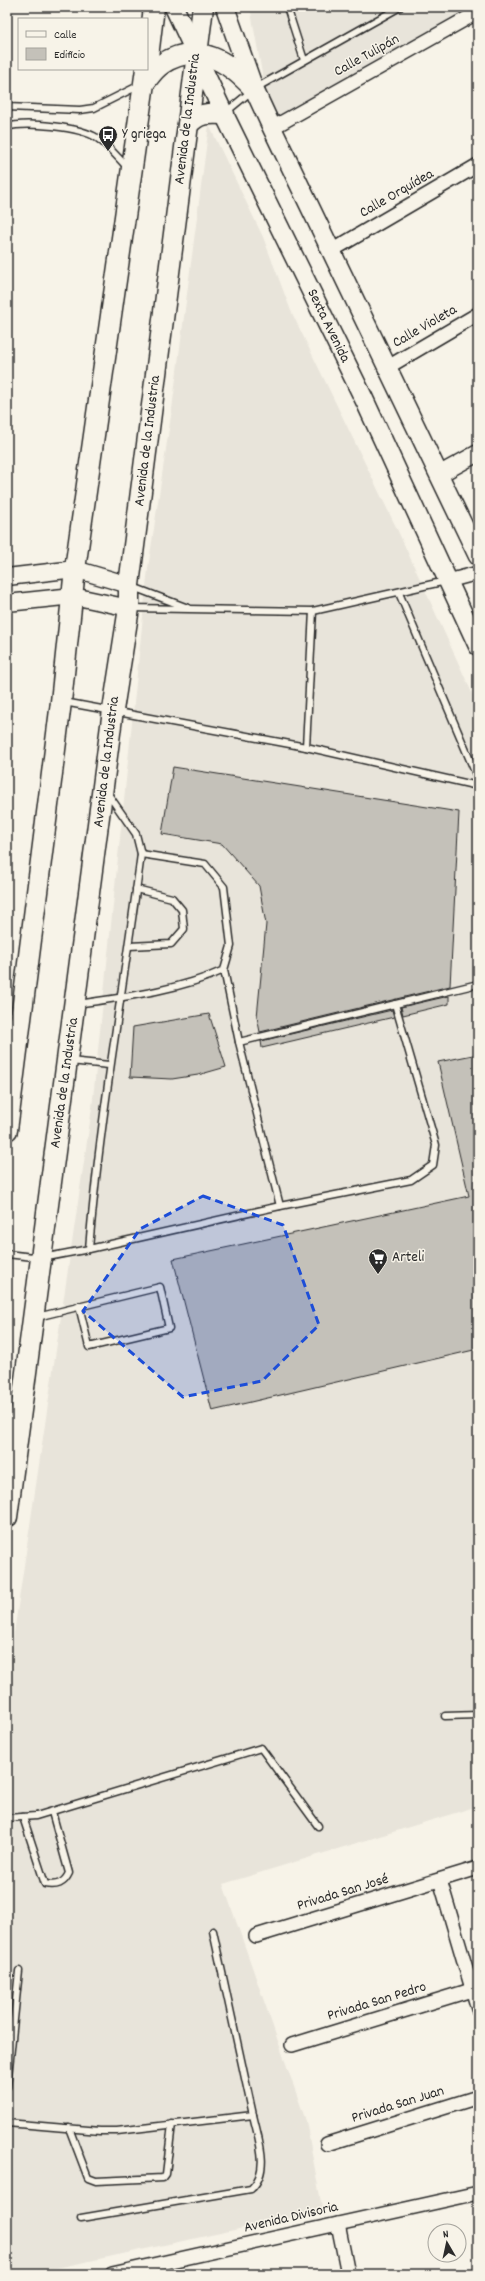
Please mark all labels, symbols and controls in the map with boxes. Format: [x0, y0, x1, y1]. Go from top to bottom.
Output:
legend [18, 18, 148, 70]
text: Calle [54, 27, 77, 44]
street label: Calle Tulipán [330, 29, 404, 83]
text: Edificio [54, 47, 85, 64]
street label: Avenida de la Industria [169, 51, 207, 186]
bus stop icon: Y griega [97, 124, 119, 152]
place label: Y griega [122, 124, 167, 146]
street label: Calle Orquídea [356, 163, 439, 224]
street label: Sexta Avenida [301, 285, 356, 367]
street label: Calle Violeta [389, 299, 462, 354]
street label: Avenida de la Industria [129, 373, 167, 508]
street label: Avenida de la Industria [88, 694, 126, 829]
street label: Avenida de la Industria [45, 1015, 85, 1150]
supermarket icon: Arteli [367, 1247, 389, 1275]
place label: Arteli [392, 1247, 424, 1269]
street label: Privada San José [294, 1869, 392, 1917]
street label: Privada San Pedro [325, 1976, 430, 2028]
street label: Privada San Juan [349, 2080, 447, 2130]
street label: Avenida Divisoria [242, 2196, 341, 2240]
north arrow [427, 2223, 467, 2263]
text: N [442, 2227, 450, 2243]

